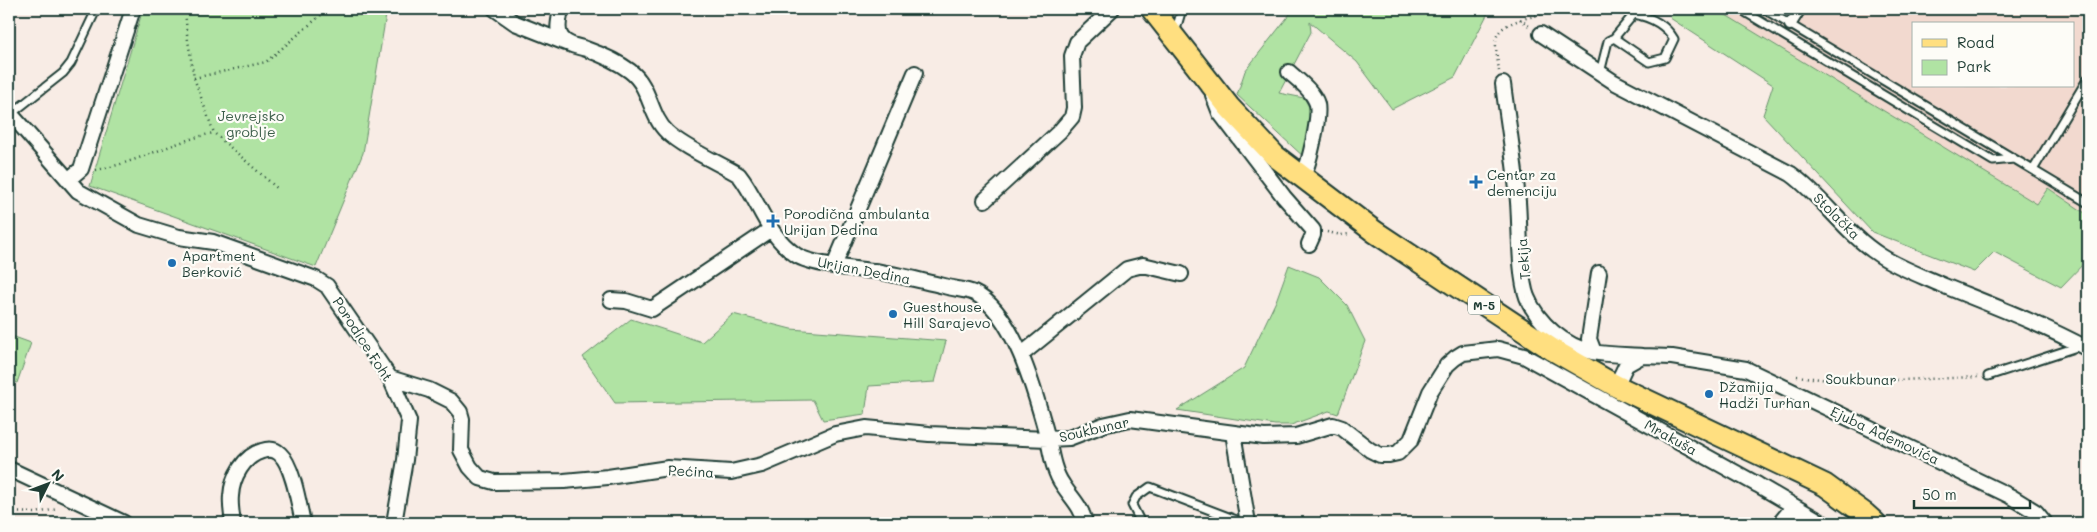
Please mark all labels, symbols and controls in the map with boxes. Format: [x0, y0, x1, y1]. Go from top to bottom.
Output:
legend [1912, 22, 2074, 88]
text: Road [1957, 32, 1994, 52]
text: Park [1957, 56, 1991, 76]
park label: Jevrejsko groblje [218, 106, 284, 141]
place label: Centar za demenciju [1487, 165, 1557, 200]
marker: Centar za demenciju [1469, 175, 1483, 189]
street label: Stolačka [1809, 188, 1865, 244]
place label: Porodična ambulanta Urijan Dedina [784, 204, 930, 239]
marker: Porodična ambulanta Urijan Dedina [766, 214, 780, 228]
street label: Tekija [1512, 237, 1534, 281]
place label: Apartment Berković [182, 246, 256, 281]
street label: Urijan Dedina [816, 252, 912, 288]
marker: Apartment Berković [166, 257, 178, 269]
street label: Porodice Foht [329, 293, 397, 385]
road number: M-5 [1468, 296, 1500, 314]
place label: Guesthouse Hill Sarajevo [903, 297, 990, 332]
marker: Guesthouse Hill Sarajevo [887, 308, 899, 320]
street label: Soukbunar [1825, 369, 1897, 389]
place label: Džamija Hadži Turhan [1719, 377, 1810, 412]
marker: Džamija Hadži Turhan [1703, 388, 1715, 400]
street label: Ejuba Ademovića [1828, 401, 1942, 469]
street label: Soukbunar [1057, 412, 1131, 446]
street label: Mrakuša [1641, 415, 1701, 459]
north arrow [22, 460, 72, 510]
street label: Pećina [667, 460, 715, 482]
text: N [47, 465, 69, 485]
scale bar [1914, 477, 2031, 509]
text: 50 m [1922, 484, 1957, 504]

